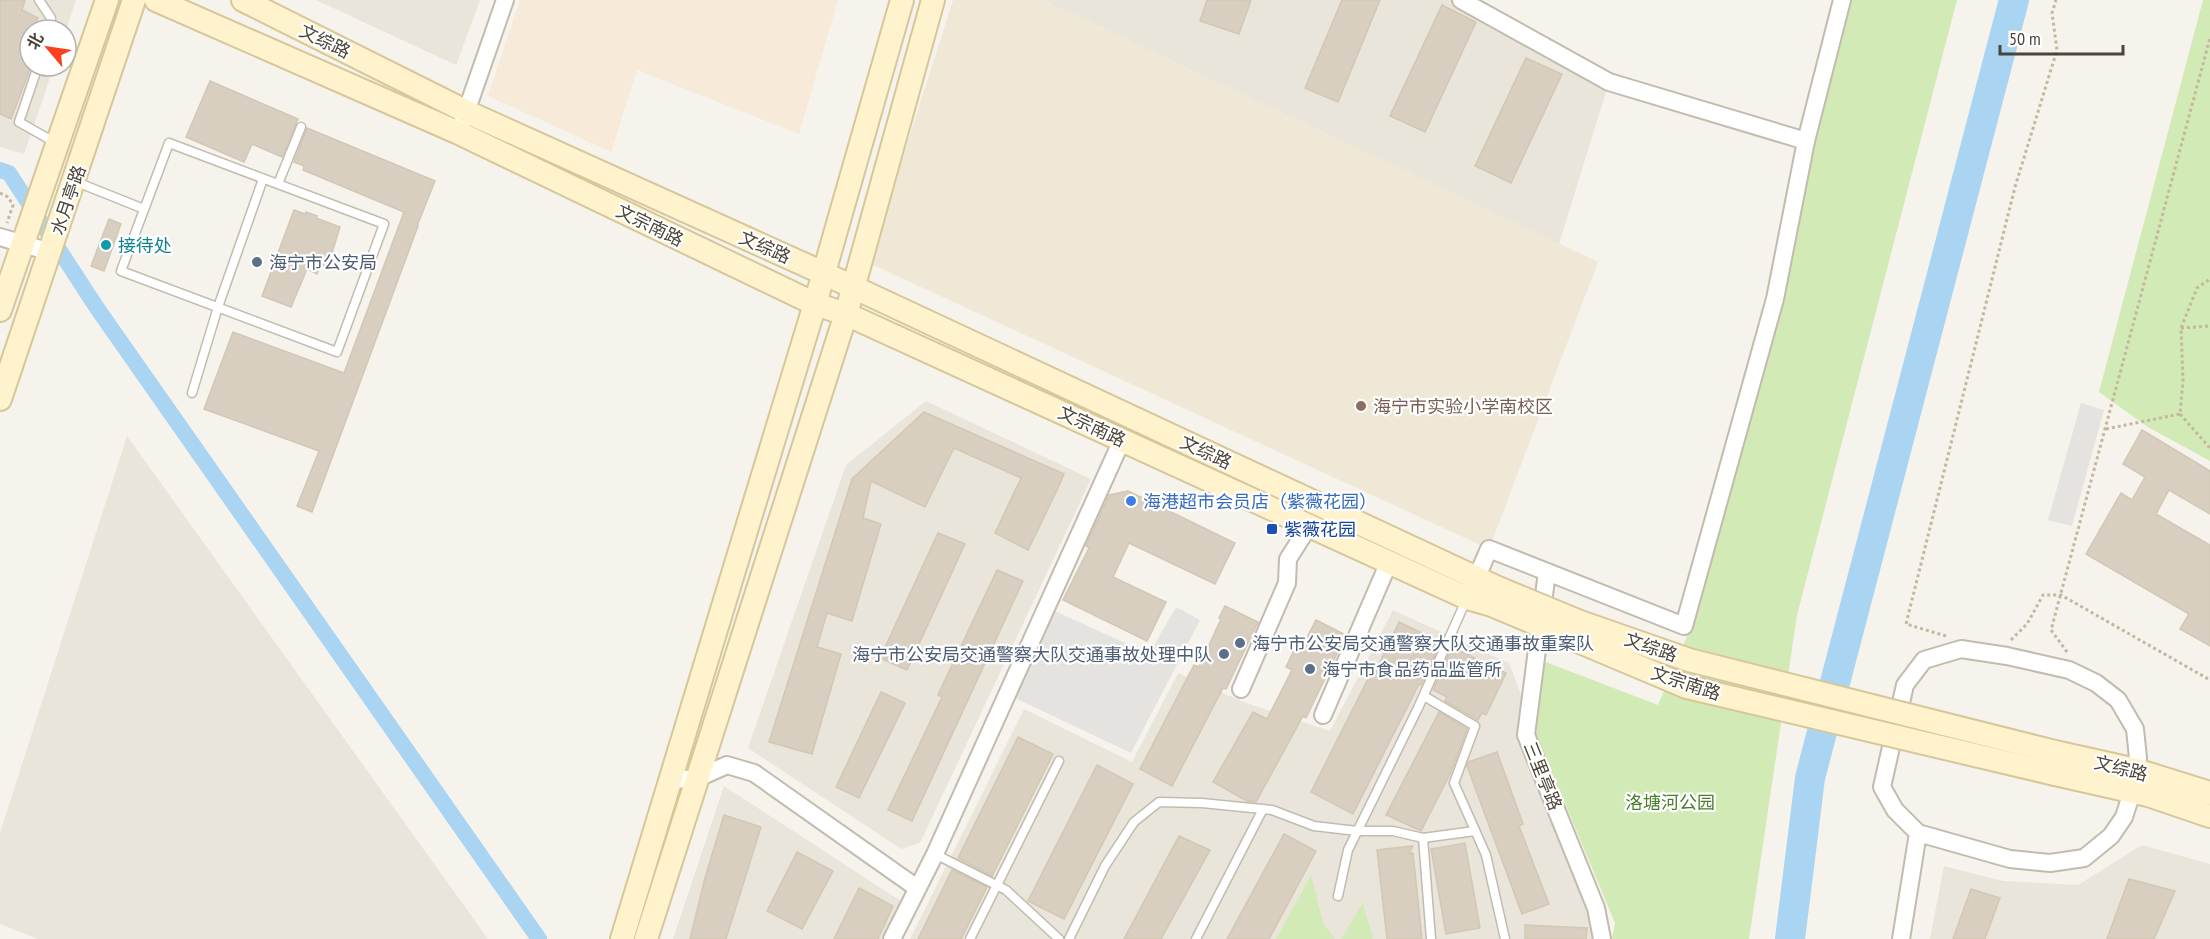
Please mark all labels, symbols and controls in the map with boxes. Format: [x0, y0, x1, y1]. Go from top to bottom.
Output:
north arrow [18, 18, 78, 78]
scale bar [2000, 18, 2123, 56]
street label: 文综路 [296, 19, 354, 63]
text: 50 m [2009, 27, 2041, 50]
text: 北 [22, 29, 48, 53]
street label: 水月亭路 [45, 162, 91, 238]
street label: 文宗南路 [613, 199, 687, 251]
street label: 文综路 [736, 226, 794, 268]
place label: 接待处 [118, 234, 172, 257]
marker: 接待处 [99, 238, 113, 252]
place label: 海宁市公安局 [269, 251, 377, 274]
marker: 海宁市公安局 [250, 255, 264, 269]
place label: 海宁市实验小学南校区 [1373, 395, 1553, 418]
marker: 海宁市实验小学南校区 [1354, 399, 1368, 413]
street label: 文宗南路 [1055, 400, 1129, 452]
street label: 文综路 [1177, 430, 1235, 474]
place label: 海港超市会员店（紫薇花园） [1143, 490, 1377, 513]
marker: 海港超市会员店（紫薇花园） [1124, 494, 1138, 508]
place label: 紫薇花园 [1284, 518, 1356, 541]
marker: 紫薇花园 [1265, 522, 1279, 536]
street label: 文综路 [1622, 627, 1680, 667]
place label: 海宁市公安局交通警察大队交通事故重案队 [1252, 632, 1594, 655]
marker: 海宁市公安局交通警察大队交通事故重案队 [1233, 636, 1247, 650]
place label: 海宁市公安局交通警察大队交通事故处理中队 [852, 643, 1212, 666]
marker: 海宁市公安局交通警察大队交通事故处理中队 [1217, 647, 1231, 661]
place label: 海宁市食品药品监管所 [1322, 658, 1502, 681]
street label: 文宗南路 [1648, 661, 1724, 705]
marker: 海宁市食品药品监管所 [1303, 662, 1317, 676]
street label: 三里亭路 [1519, 738, 1567, 814]
street label: 文综路 [2092, 750, 2150, 786]
park label: 洛塘河公园 [1625, 791, 1715, 814]

